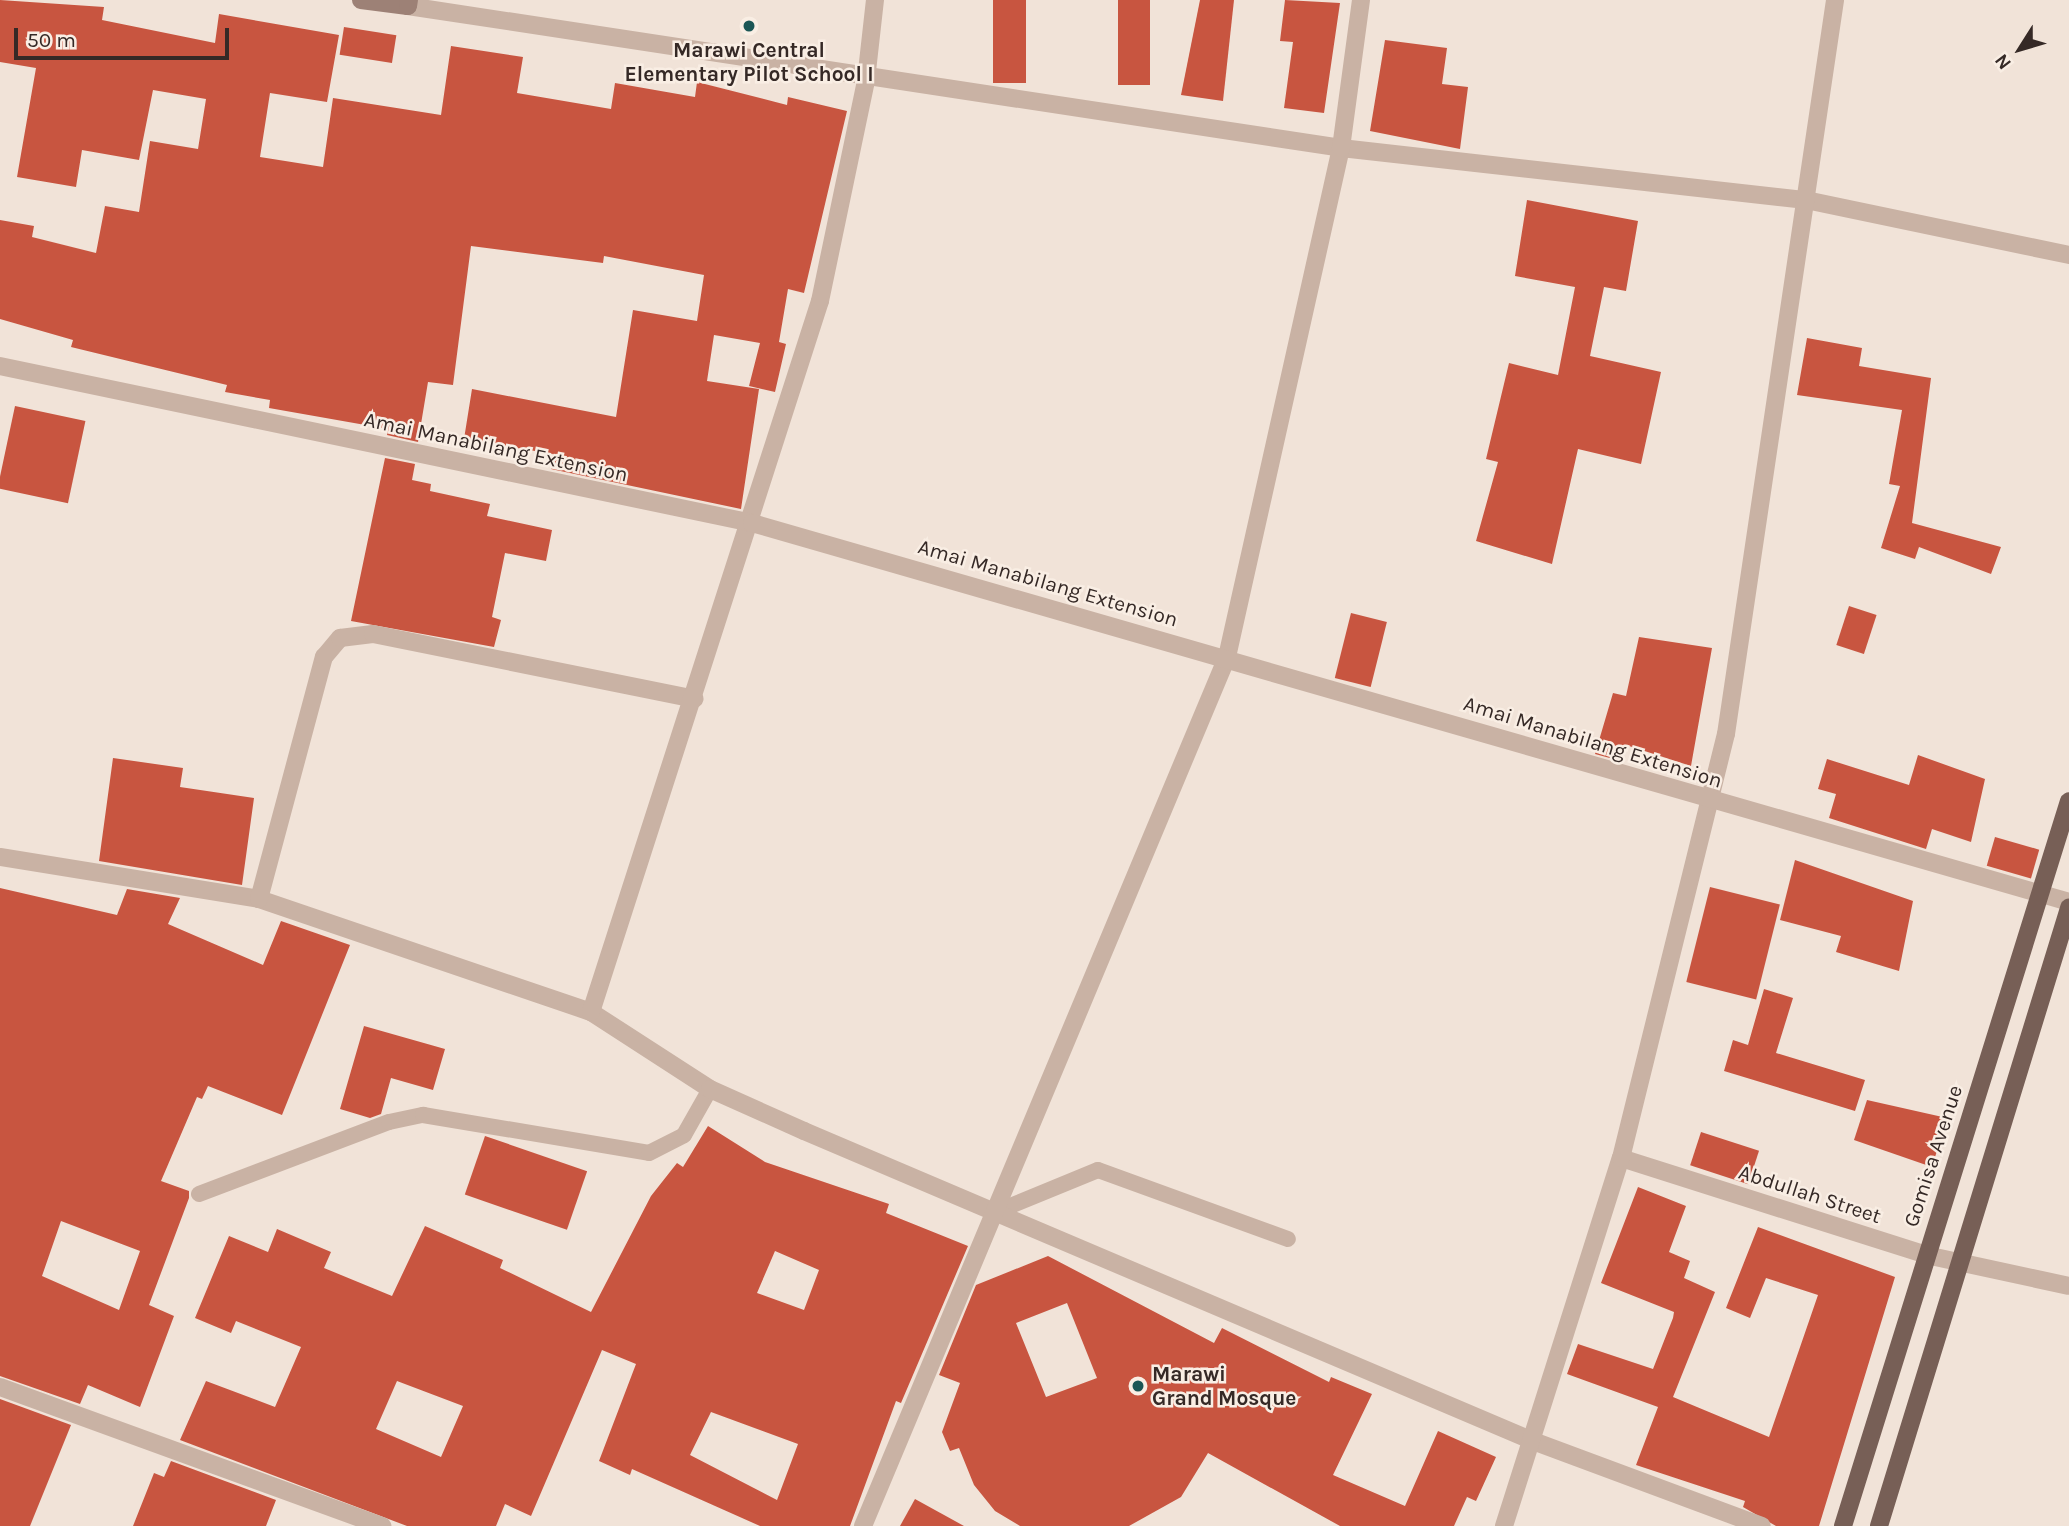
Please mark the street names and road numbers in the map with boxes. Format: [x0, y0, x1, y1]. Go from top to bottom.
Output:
street label: Amai Manabilang Extension [362, 407, 630, 487]
street label: Amai Manabilang Extension [915, 534, 1181, 632]
street label: Amai Manabilang Extension [1461, 691, 1725, 793]
street label: Gomisa Avenue [1898, 1082, 1968, 1230]
street label: Abdullah Street [1736, 1159, 1884, 1229]

